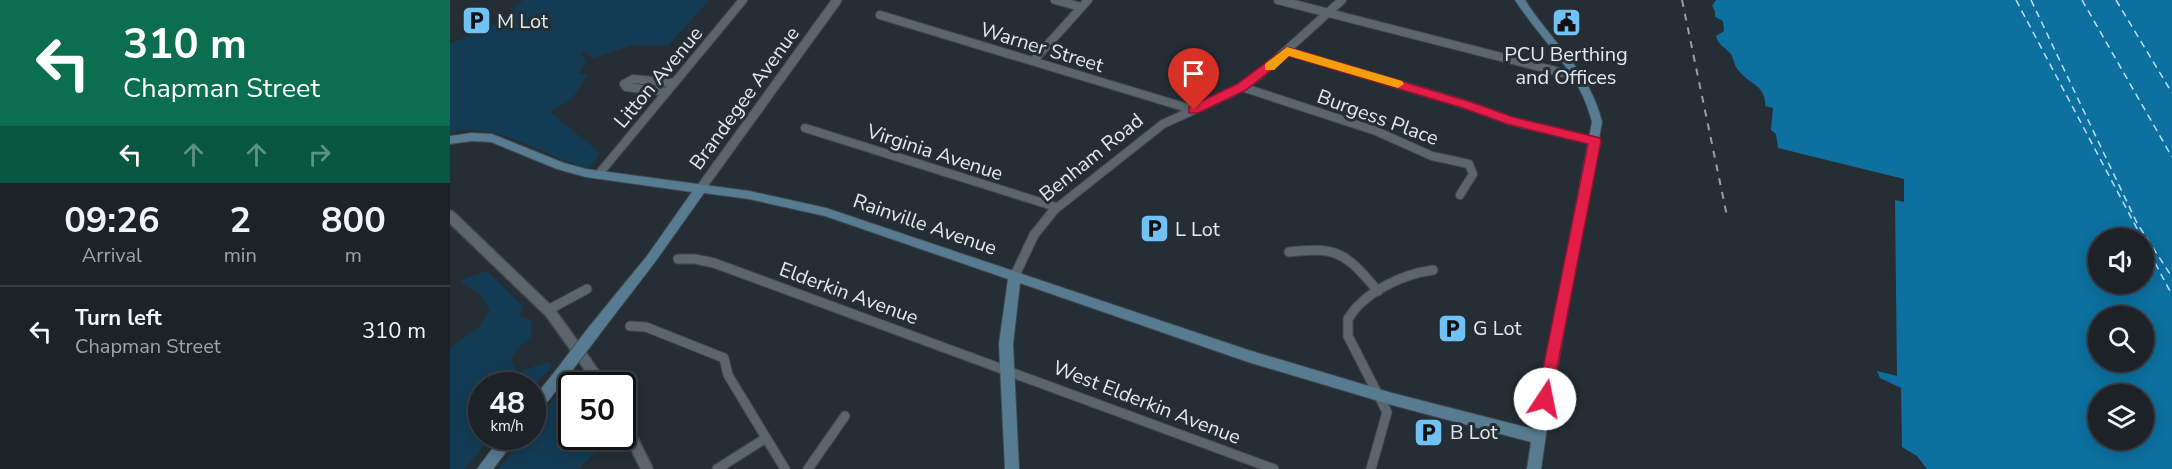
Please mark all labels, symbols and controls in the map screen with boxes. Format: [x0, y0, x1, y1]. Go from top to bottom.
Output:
parking icon: M Lot [460, 5, 492, 37]
public building icon: PCU Berthing and Offices [1550, 7, 1582, 39]
place label: M Lot [497, 8, 549, 35]
text: 310 m [123, 16, 247, 73]
street label: Warner Street [977, 16, 1108, 79]
street label: Litton Avenue [608, 21, 709, 134]
street label: Brandegee Avenue [683, 21, 806, 175]
icon: left [24, 24, 102, 102]
place label: PCU Berthing and Offices [1504, 41, 1628, 91]
pin [1168, 48, 1219, 110]
icon: arrive [1177, 57, 1210, 90]
text: Chapman Street [123, 70, 320, 107]
street label: Burgess Place [1313, 83, 1442, 152]
street label: Benham Road [1034, 107, 1149, 208]
street label: Virginia Avenue [862, 117, 1006, 187]
icon: left [114, 138, 147, 171]
icon: ahead [177, 138, 210, 171]
icon: ahead [240, 138, 273, 171]
icon: right [303, 138, 336, 171]
street label: Rainville Avenue [849, 187, 1000, 262]
text: 09:26 [64, 196, 160, 245]
text: 2 [229, 196, 251, 245]
text: 800 [321, 196, 386, 245]
parking icon: L Lot [1138, 213, 1170, 245]
place label: L Lot [1175, 216, 1221, 243]
map controls [2088, 228, 2154, 450]
button: sound [2088, 228, 2154, 294]
text: Arrival [82, 242, 142, 269]
text: min [224, 242, 257, 269]
text: m [345, 242, 362, 269]
street label: Elderkin Avenue [776, 256, 922, 331]
text: Turn left [75, 303, 162, 333]
button: search [2088, 306, 2154, 372]
parking icon: G Lot [1436, 312, 1468, 344]
icon: left [24, 315, 57, 348]
place label: G Lot [1473, 315, 1522, 342]
text: 310 m [362, 316, 426, 346]
text: Chapman Street [75, 333, 221, 360]
street label: West Elderkin Avenue [1049, 354, 1245, 451]
position arrow [1513, 367, 1577, 431]
speed limit sign: 50 [558, 372, 636, 450]
text: 48 [489, 383, 525, 424]
button: layers [2088, 384, 2154, 450]
text: km/h [490, 416, 524, 436]
parking icon: B Lot [1413, 416, 1445, 448]
place label: B Lot [1450, 419, 1498, 446]

